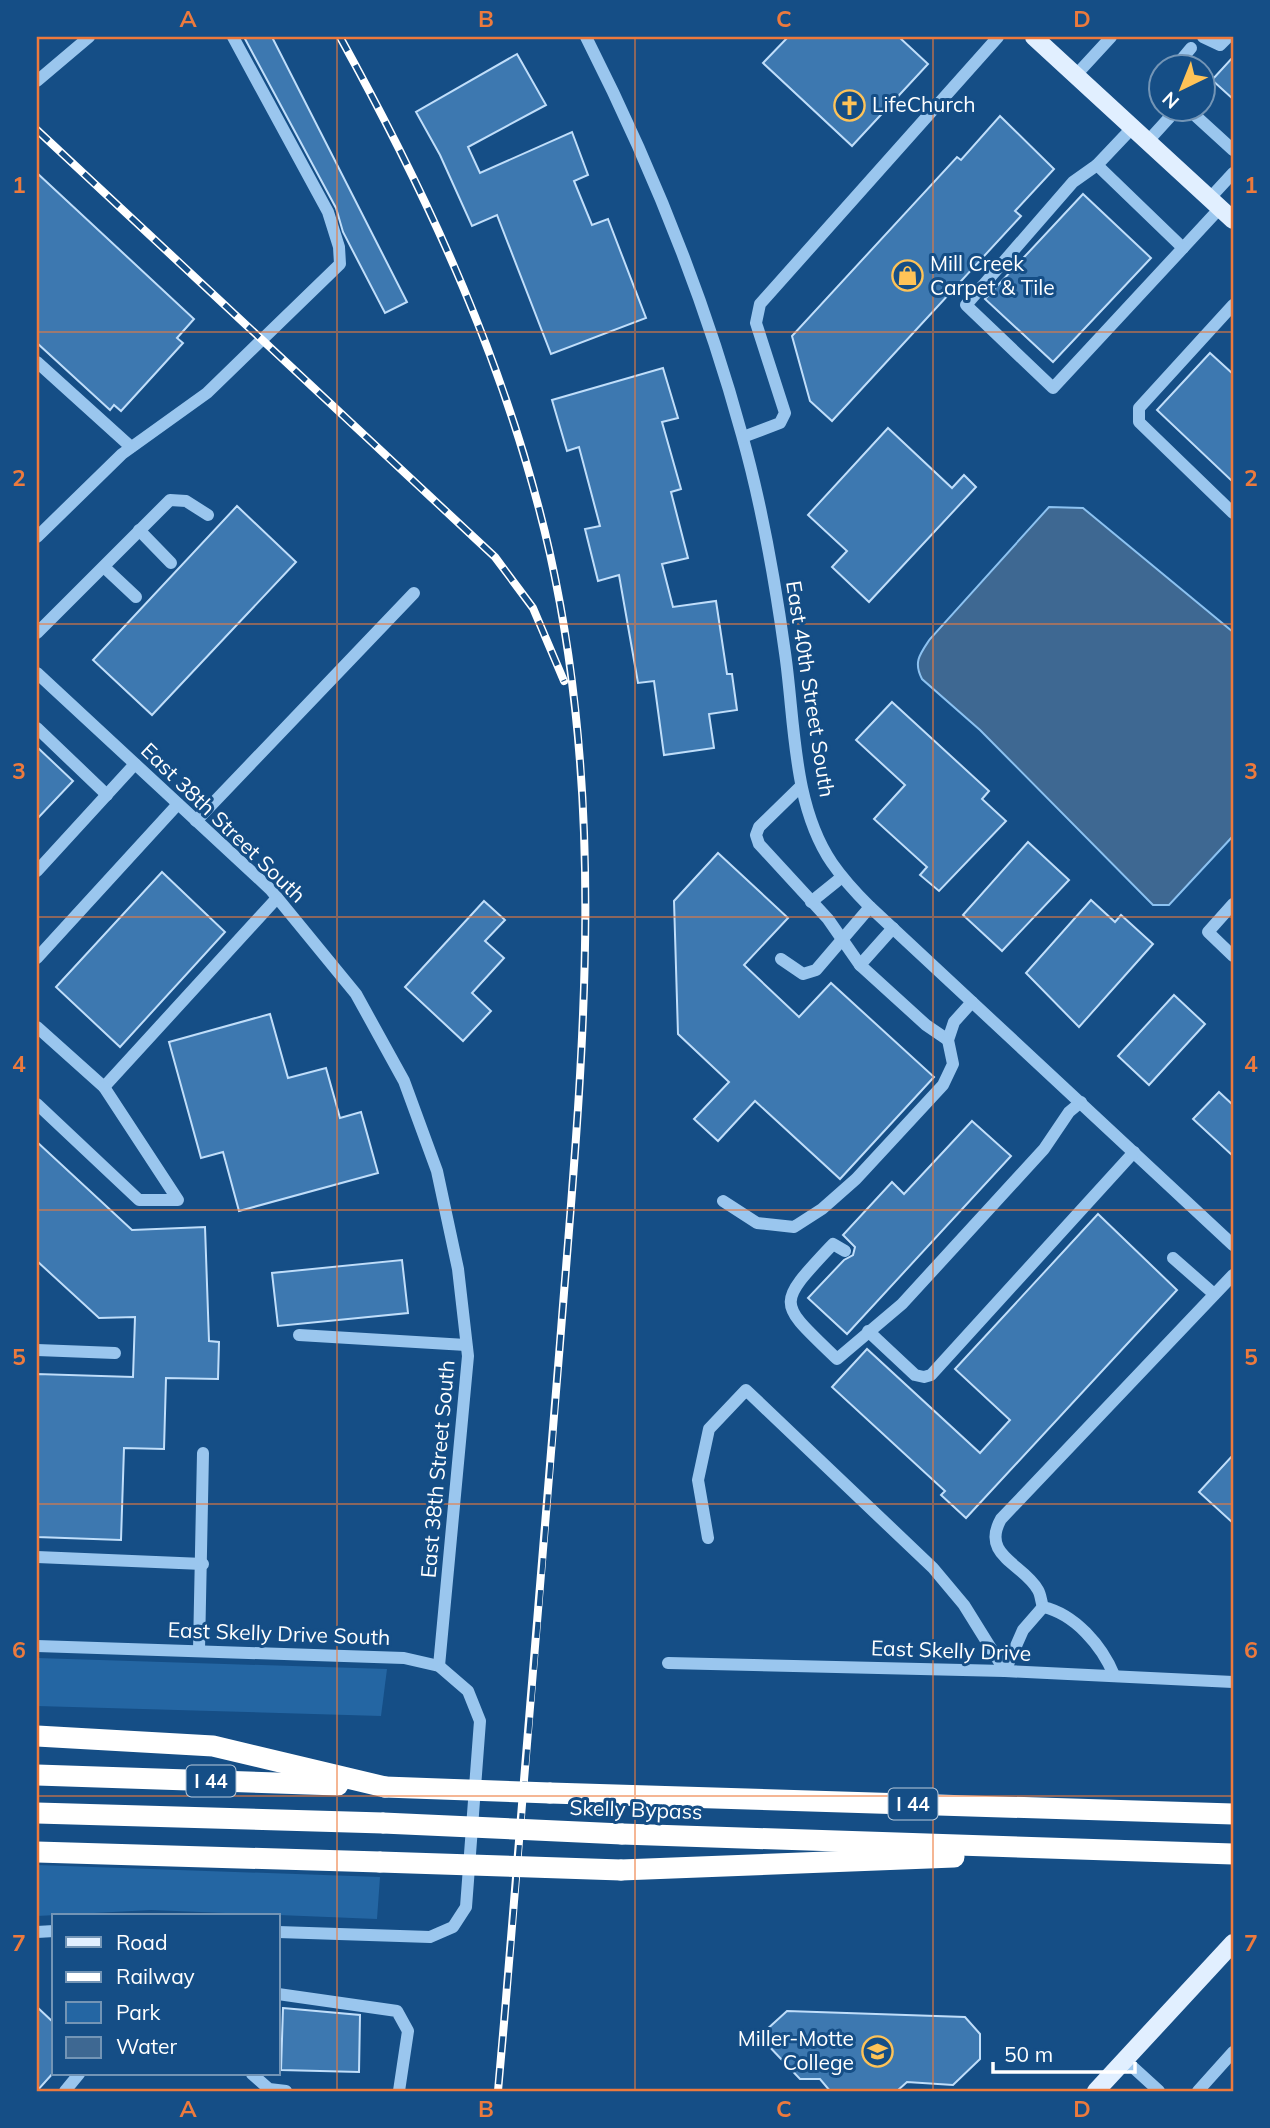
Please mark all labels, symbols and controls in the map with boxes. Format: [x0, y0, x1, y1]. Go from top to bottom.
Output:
text: A [179, 4, 197, 33]
text: B [478, 4, 494, 33]
text: C [776, 4, 792, 33]
text: D [1073, 4, 1091, 33]
north arrow [1148, 52, 1218, 122]
text: N [1157, 87, 1184, 114]
church icon: LifeChurch [832, 88, 866, 122]
place label: LifeChurch [872, 91, 976, 117]
text: 1 [12, 170, 26, 199]
text: 1 [1244, 170, 1258, 199]
place label: Mill Creek Carpet & Tile [930, 250, 1055, 300]
shop icon: Mill Creek Carpet & Tile [890, 259, 924, 293]
text: 2 [12, 463, 26, 492]
text: 2 [1244, 463, 1258, 492]
street label: East 40th Street South [781, 579, 841, 799]
street label: East 38th Street South [136, 737, 311, 908]
text: 3 [12, 756, 26, 785]
text: 3 [1244, 756, 1258, 785]
text: 4 [12, 1049, 26, 1078]
text: 4 [1244, 1049, 1258, 1078]
text: 5 [12, 1342, 26, 1371]
text: 5 [1244, 1342, 1258, 1371]
street label: East 38th Street South [415, 1359, 459, 1579]
street label: East Skelly Drive South [167, 1616, 391, 1650]
street label: East Skelly Drive [870, 1634, 1032, 1666]
text: 6 [12, 1635, 26, 1664]
text: 6 [1244, 1635, 1258, 1664]
road number: I 44 [186, 1765, 235, 1796]
road number: I 44 [888, 1788, 937, 1820]
street label: Skelly Bypass [569, 1794, 703, 1824]
legend [52, 1914, 280, 2076]
text: 7 [12, 1928, 26, 1957]
text: 7 [1244, 1928, 1258, 1957]
text: Road [116, 1929, 167, 1955]
text: Railway [116, 1963, 195, 1989]
text: Park [116, 1999, 160, 2025]
place label: Miller-Motte College [738, 2025, 854, 2075]
scale bar [993, 2030, 1135, 2074]
text: Water [116, 2033, 177, 2059]
school or university icon: Miller-Motte College [860, 2034, 894, 2068]
text: 50 m [1004, 2041, 1053, 2067]
text: A [179, 2094, 197, 2123]
text: B [478, 2094, 494, 2123]
text: C [776, 2094, 792, 2123]
text: D [1073, 2094, 1091, 2123]

